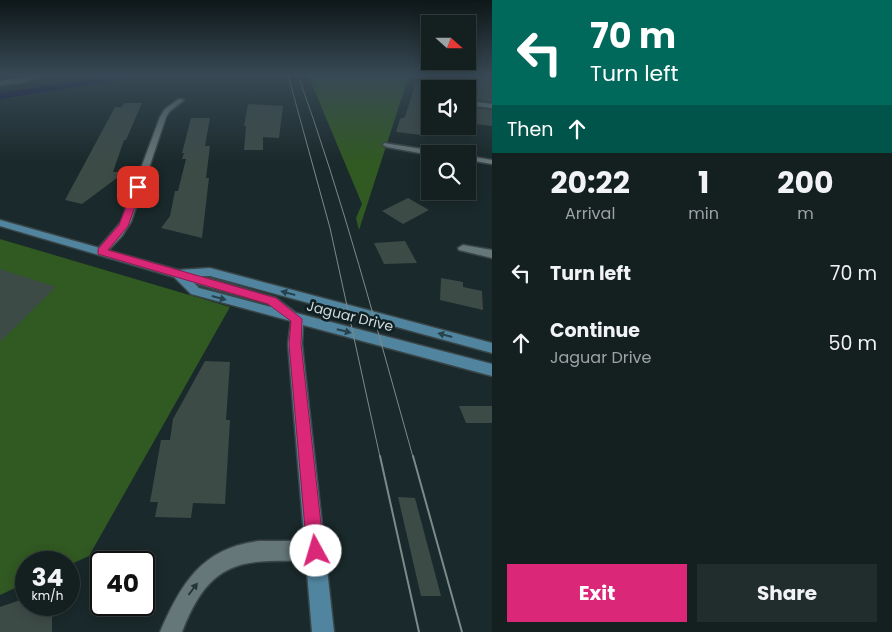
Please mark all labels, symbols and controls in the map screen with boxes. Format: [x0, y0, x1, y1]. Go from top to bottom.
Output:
text: 70 m [590, 11, 676, 60]
north arrow [421, 15, 476, 70]
map controls [421, 15, 476, 200]
icon: left [507, 20, 572, 85]
text: Turn left [590, 58, 678, 89]
button: sound [421, 80, 476, 135]
icon: ahead [563, 115, 591, 143]
text: Then [507, 116, 553, 143]
button: search [421, 145, 476, 200]
text: 20:22 [550, 161, 630, 204]
text: 1 [698, 161, 709, 204]
text: 200 [777, 161, 834, 204]
pin [117, 166, 159, 208]
icon: arrive [124, 173, 152, 201]
text: Arrival [565, 202, 615, 225]
text: min [688, 202, 719, 225]
text: m [797, 202, 814, 225]
icon: left [507, 259, 535, 287]
text: Turn left [550, 260, 631, 287]
text: 70 m [830, 260, 877, 287]
one-way arrow [280, 289, 295, 297]
one-way arrow [211, 294, 226, 302]
street label: Jaguar Drive [304, 296, 396, 337]
text: Continue [550, 317, 640, 344]
one-way arrow [336, 327, 351, 335]
icon: ahead [507, 329, 535, 357]
text: 50 m [828, 330, 877, 357]
one-way arrow [437, 331, 453, 339]
text: Jaguar Drive [550, 346, 652, 369]
position arrow [289, 524, 341, 576]
speed limit sign: 40 [90, 551, 155, 616]
text: 34 [31, 560, 64, 595]
button: Exit [507, 564, 687, 622]
button: Share [697, 564, 877, 622]
one-way arrow [187, 583, 198, 596]
text: km/h [32, 587, 63, 604]

